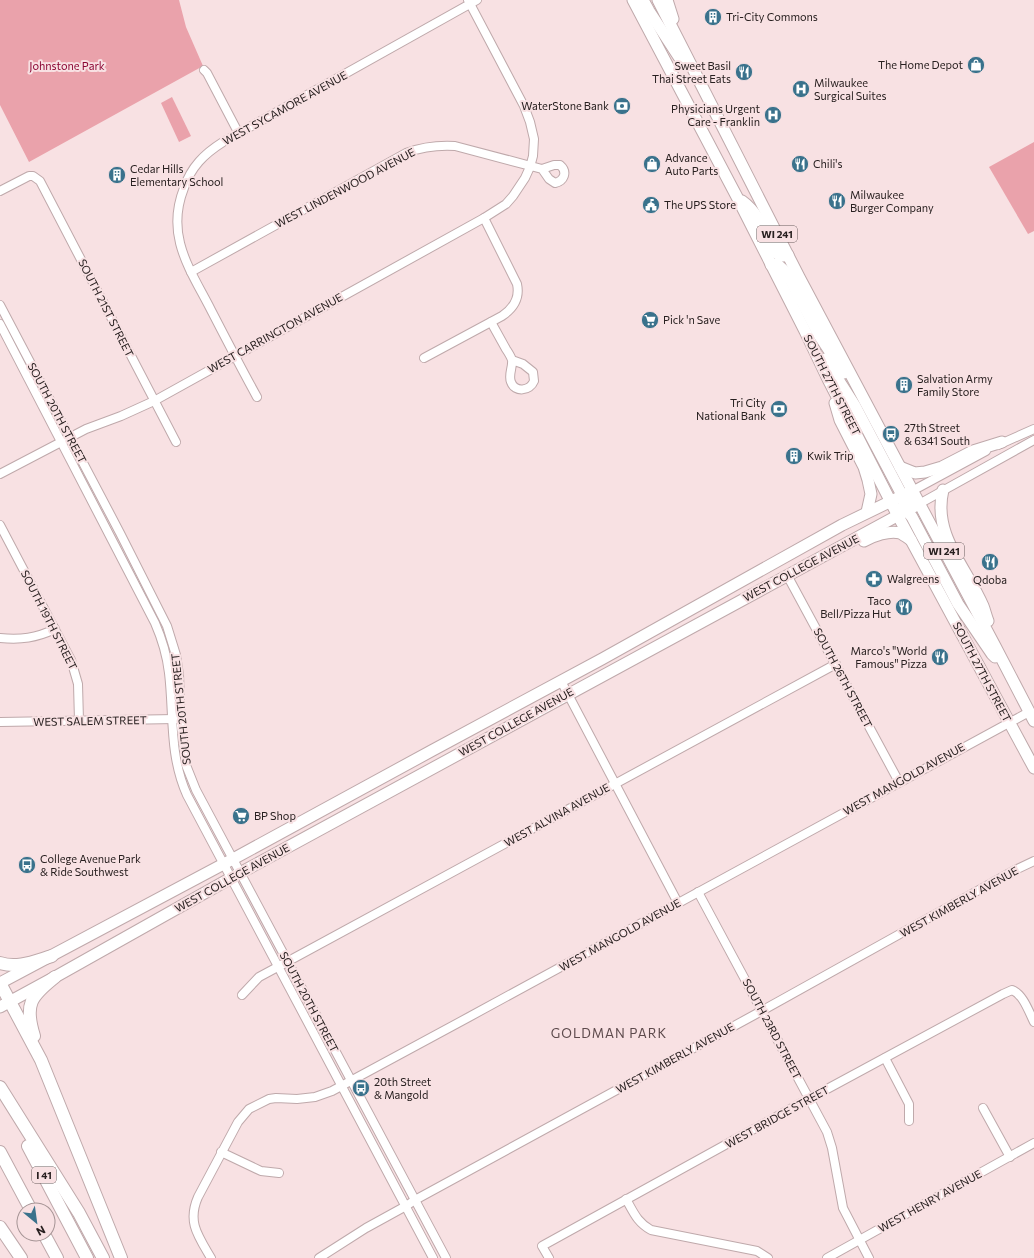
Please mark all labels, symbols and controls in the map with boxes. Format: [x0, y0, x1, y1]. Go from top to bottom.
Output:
building icon: Tri-City Commons [703, 7, 723, 27]
place label: Tri-City Commons [726, 10, 818, 23]
shop icon: The Home Depot [966, 55, 986, 75]
place label: The Home Depot [878, 58, 963, 71]
park label: Johnstone Park [29, 59, 105, 73]
place label: Sweet Basil Thai Street Eats [652, 59, 731, 85]
restaurant icon: Sweet Basil Thai Street Eats [734, 62, 754, 82]
street label: WEST SYCAMORE AVENUE [220, 68, 349, 147]
place label: Milwaukee Surgical Suites [814, 76, 887, 102]
hospital icon: Milwaukee Surgical Suites [791, 79, 811, 99]
bank icon: WaterStone Bank [612, 96, 632, 116]
place label: WaterStone Bank [521, 99, 609, 112]
place label: Physicians Urgent Care - Franklin [671, 102, 760, 128]
hospital icon: Physicians Urgent Care - Franklin [763, 105, 783, 125]
street label: WEST LINDENWOOD AVENUE [273, 145, 417, 230]
place label: Advance Auto Parts [665, 151, 718, 177]
shop icon: Advance Auto Parts [642, 154, 662, 174]
restaurant icon: Chili's [790, 154, 810, 174]
place label: Chili's [813, 157, 843, 170]
place label: Cedar Hills Elementary School [130, 162, 223, 188]
building icon: Cedar Hills Elementary School [107, 165, 127, 185]
place label: Milwaukee Burger Company [850, 188, 934, 214]
restaurant icon: Milwaukee Burger Company [827, 191, 847, 211]
public building icon: The UPS Store [641, 195, 661, 215]
place label: The UPS Store [664, 198, 736, 211]
road number: WI 241 [757, 226, 797, 242]
street label: SOUTH 21ST STREET [76, 257, 137, 359]
street label: WEST CARRINGTON AVENUE [205, 290, 344, 375]
supermarket icon: Pick 'n Save [640, 310, 660, 330]
place label: Pick 'n Save [663, 313, 720, 326]
street label: SOUTH 27TH STREET [801, 332, 863, 437]
street label: SOUTH 20TH STREET [25, 360, 89, 465]
place label: Salvation Army Family Store [917, 372, 993, 398]
building icon: Salvation Army Family Store [894, 375, 914, 395]
place label: Tri City National Bank [696, 396, 766, 422]
bank icon: Tri City National Bank [769, 399, 789, 419]
place label: 27th Street & 6341 South [904, 421, 970, 447]
bus stop icon: 27th Street & 6341 South [881, 424, 901, 444]
building icon: Kwik Trip [784, 446, 804, 466]
place label: Kwik Trip [807, 449, 854, 462]
street label: WEST COLLEGE AVENUE [741, 531, 861, 604]
road number: WI 241 [924, 543, 964, 559]
restaurant icon: Qdoba [980, 552, 1000, 572]
street label: SOUTH 19TH STREET [19, 568, 80, 672]
pharmacy icon: Walgreens [864, 569, 884, 589]
place label: Walgreens [887, 572, 939, 585]
place label: Qdoba [973, 573, 1007, 586]
place label: Taco Bell/Pizza Hut [820, 594, 891, 620]
restaurant icon: Taco Bell/Pizza Hut [894, 597, 914, 617]
street label: SOUTH 27TH STREET [951, 620, 1014, 724]
street label: SOUTH 26TH STREET [812, 626, 875, 730]
place label: Marco's "World Famous" Pizza [851, 644, 927, 670]
restaurant icon: Marco's "World Famous" Pizza [930, 647, 950, 667]
street label: SOUTH 20TH STREET [168, 653, 193, 765]
street label: WEST COLLEGE AVENUE [456, 685, 575, 759]
street label: WEST SALEM STREET [33, 713, 147, 728]
street label: WEST MANGOLD AVENUE [841, 740, 967, 817]
street label: WEST ALVINA AVENUE [502, 780, 612, 849]
supermarket icon: BP Shop [231, 806, 251, 826]
place label: BP Shop [254, 809, 296, 822]
street label: WEST COLLEGE AVENUE [172, 841, 291, 915]
place label: College Avenue Park & Ride Southwest [40, 852, 141, 878]
bus stop icon: College Avenue Park & Ride Southwest [17, 855, 37, 875]
street label: WEST KIMBERLY AVENUE [897, 864, 1020, 940]
street label: WEST MANGOLD AVENUE [557, 896, 683, 973]
street label: SOUTH 20TH STREET [277, 949, 341, 1054]
street label: SOUTH 23RD STREET [740, 976, 804, 1081]
street label: WEST KIMBERLY AVENUE [613, 1020, 736, 1096]
district label: GOLDMAN PARK [551, 1025, 667, 1041]
place label: 20th Street & Mangold [374, 1075, 432, 1101]
bus stop icon: 20th Street & Mangold [351, 1078, 371, 1098]
street label: WEST BRIDGE STREET [723, 1083, 831, 1150]
road number: I 41 [32, 1167, 56, 1183]
street label: WEST HENRY AVENUE [876, 1167, 984, 1234]
north arrow [16, 1202, 56, 1242]
text: N [34, 1223, 48, 1239]

